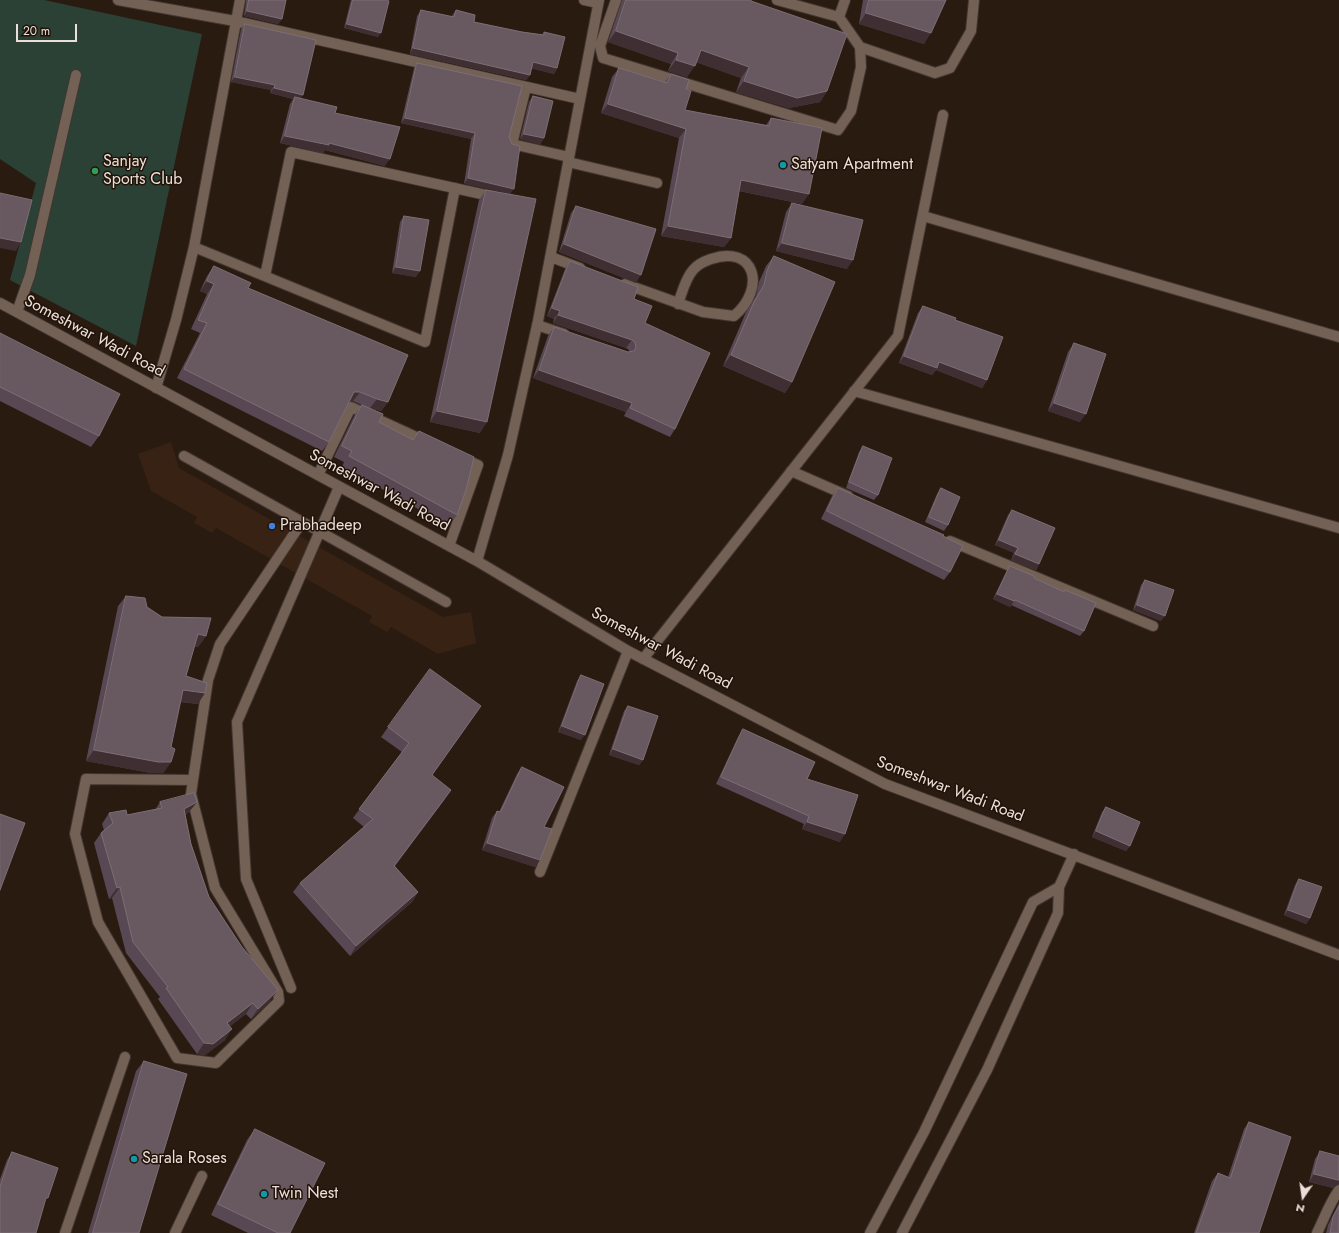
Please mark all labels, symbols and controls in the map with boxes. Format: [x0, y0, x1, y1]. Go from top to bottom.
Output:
scale bar [18, 16, 79, 42]
text: 20 m [23, 22, 50, 40]
place label: Sanjay Sports Club [103, 152, 182, 190]
place label: Satyam Apartment [791, 155, 913, 175]
marker: Satyam Apartment [778, 160, 788, 170]
marker: Sanjay Sports Club [90, 166, 100, 176]
street label: Someshwar Wadi Road [20, 292, 168, 382]
street label: Someshwar Wadi Road [305, 446, 453, 536]
place label: Prabhadeep [280, 516, 362, 536]
marker: Prabhadeep [267, 521, 277, 531]
street label: Someshwar Wadi Road [587, 604, 735, 694]
street label: Someshwar Wadi Road [874, 753, 1026, 827]
place label: Sarala Roses [142, 1149, 227, 1169]
marker: Sarala Roses [129, 1154, 139, 1164]
north arrow [1283, 1177, 1323, 1217]
place label: Twin Nest [272, 1184, 338, 1204]
marker: Twin Nest [259, 1189, 269, 1199]
text: N [1294, 1200, 1306, 1217]

